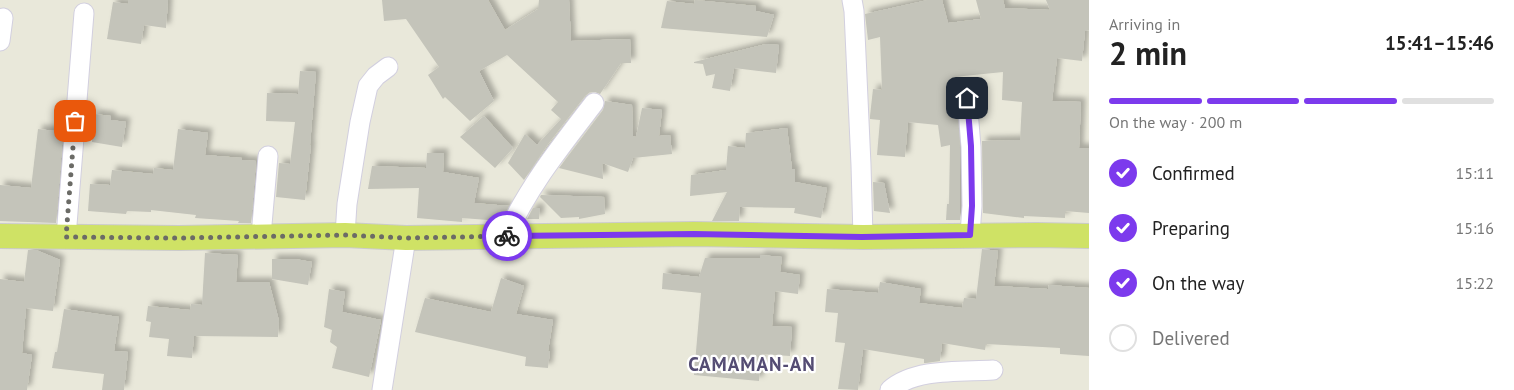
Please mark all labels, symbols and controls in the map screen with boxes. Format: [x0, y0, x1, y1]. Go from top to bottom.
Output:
text: Arriving in [1109, 14, 1180, 34]
text: 15:41–15:46 [1385, 31, 1494, 55]
text: 2 min [1109, 32, 1187, 74]
pin [946, 77, 988, 119]
icon: home [953, 84, 981, 112]
pin [54, 100, 96, 142]
icon: bag [61, 107, 89, 135]
text: On the way · 200 m [1109, 112, 1242, 132]
icon: check [1109, 159, 1137, 187]
text: Confirmed [1152, 161, 1235, 185]
text: 15:11 [1456, 163, 1494, 183]
courier [482, 211, 532, 261]
icon: check [1109, 214, 1137, 242]
text: Preparing [1152, 216, 1230, 240]
text: 15:16 [1456, 218, 1494, 238]
icon: bike [493, 222, 521, 250]
icon: check [1109, 269, 1137, 297]
text: On the way [1152, 271, 1244, 295]
text: 15:22 [1456, 273, 1494, 293]
text: Delivered [1152, 326, 1230, 350]
district label: CAMAMAN-AN [688, 352, 816, 376]

